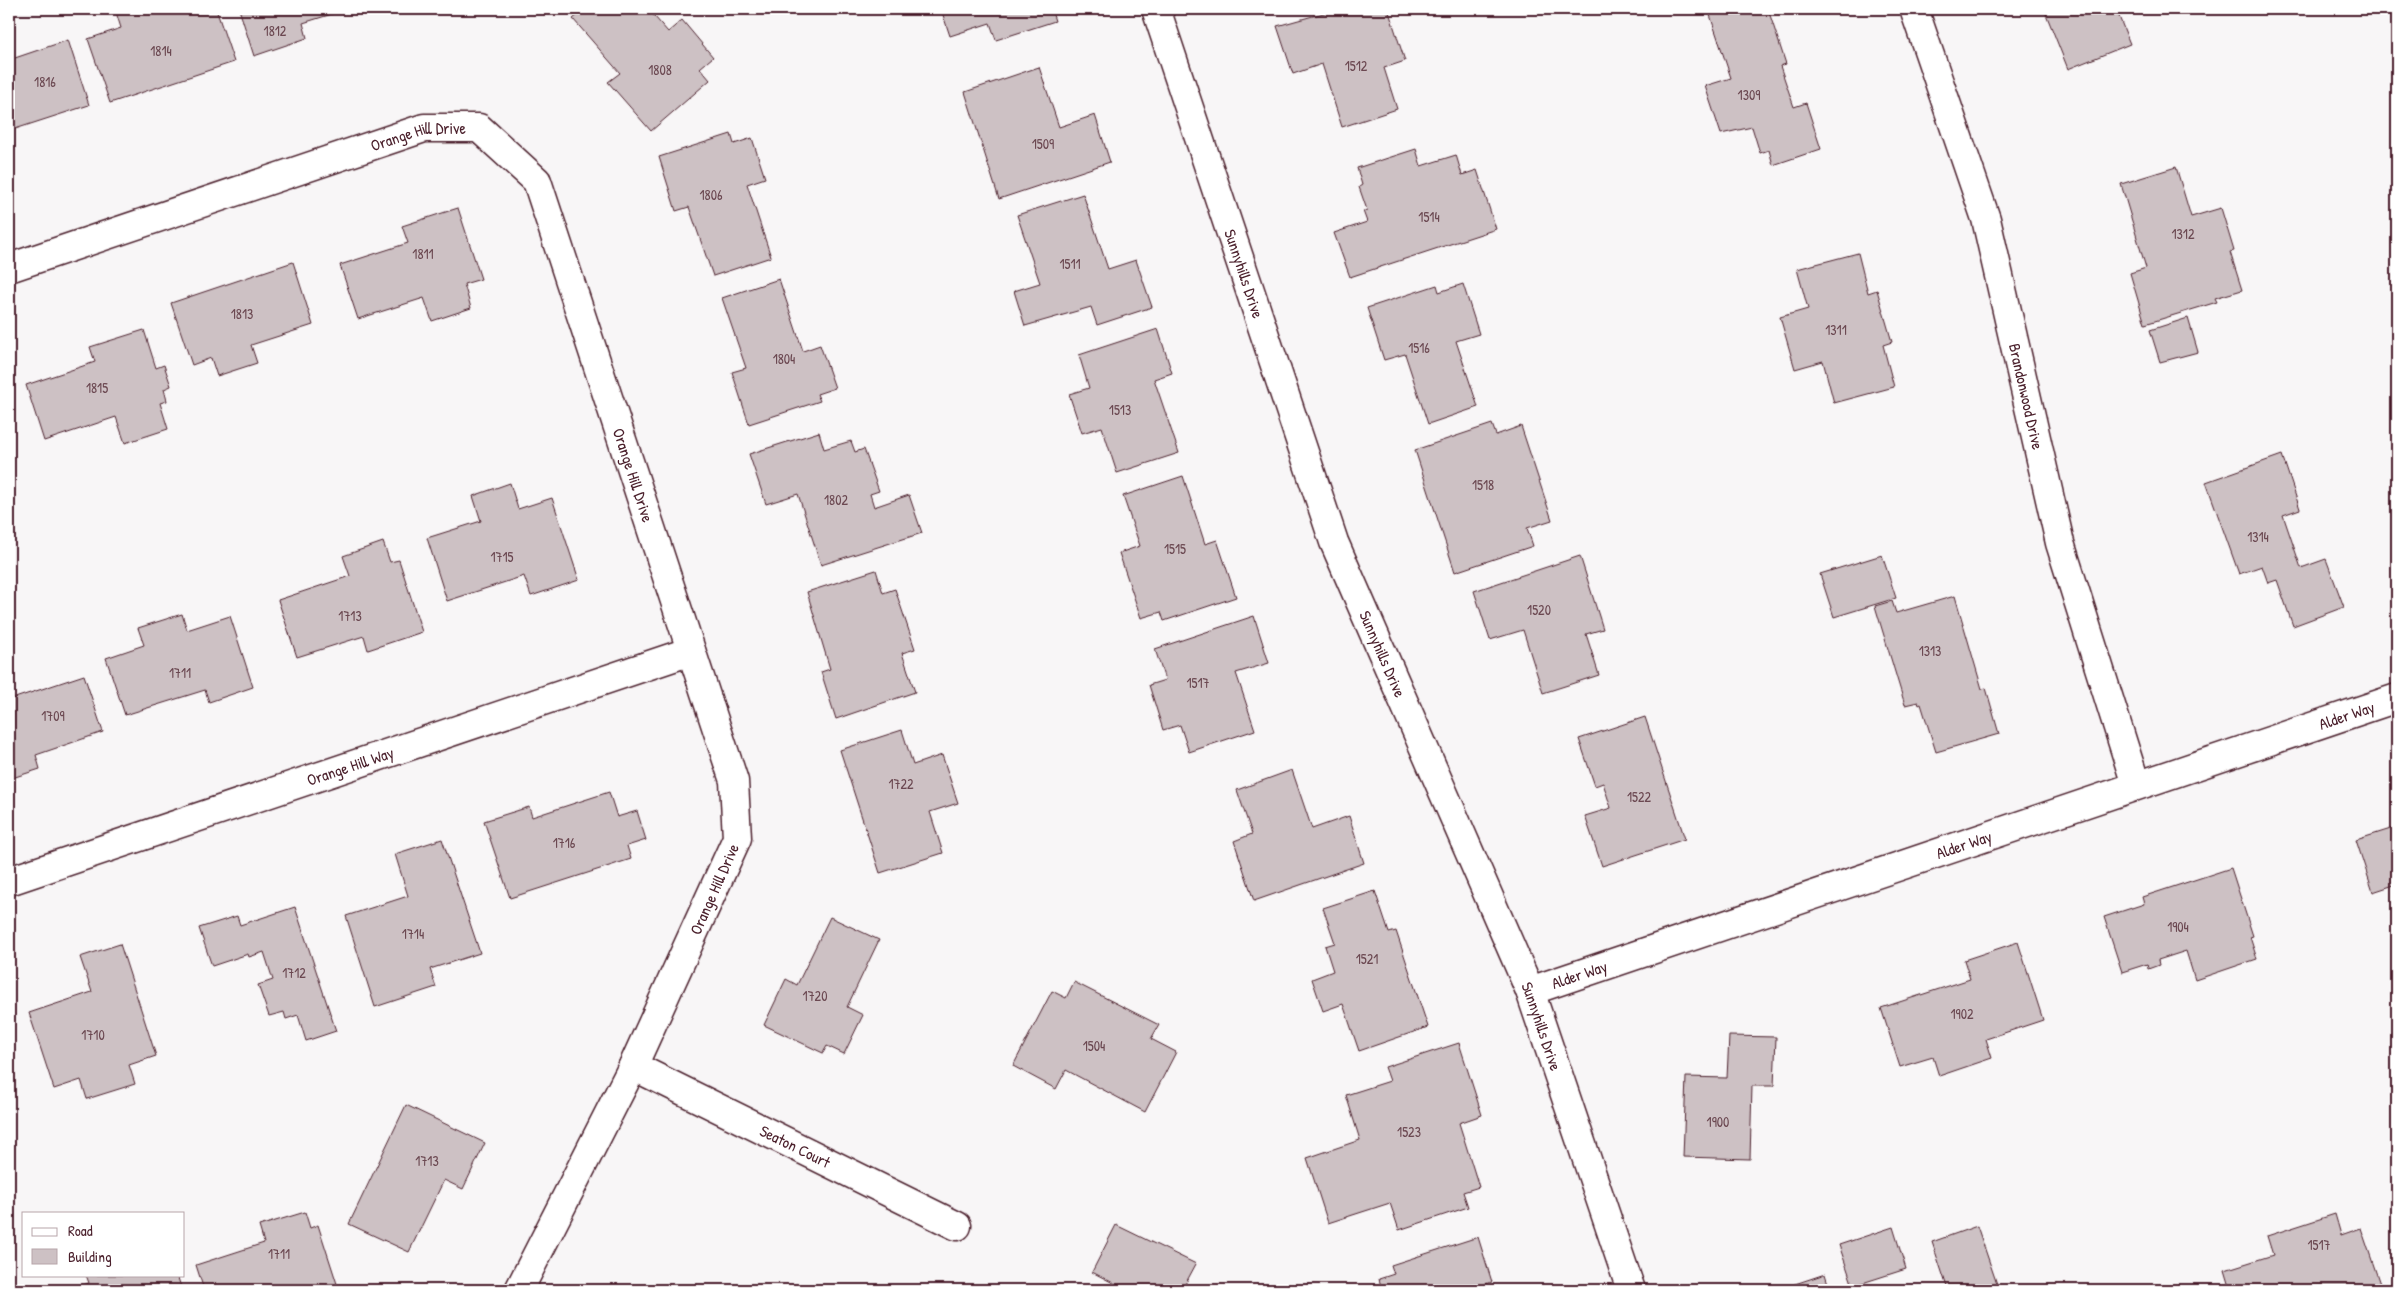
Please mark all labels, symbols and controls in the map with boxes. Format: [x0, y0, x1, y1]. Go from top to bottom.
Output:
house number: 1812 [264, 21, 287, 40]
house number: 1814 [150, 41, 172, 60]
house number: 1512 [1345, 56, 1368, 75]
house number: 1808 [648, 60, 672, 79]
house number: 1816 [34, 72, 56, 91]
house number: 1309 [1738, 85, 1760, 104]
street label: Orange Hill Drive [368, 117, 466, 156]
house number: 1509 [1032, 134, 1054, 153]
house number: 1806 [699, 185, 723, 204]
house number: 1514 [1418, 207, 1440, 226]
house number: 1312 [2172, 224, 2195, 243]
street label: Sunnyhills Drive [1219, 226, 1270, 321]
house number: 1811 [412, 244, 434, 263]
house number: 1511 [1059, 254, 1081, 273]
house number: 1813 [231, 304, 253, 323]
house number: 1311 [1825, 320, 1847, 339]
house number: 1516 [1408, 338, 1430, 357]
street label: Brandonwood Drive [2004, 341, 2049, 452]
house number: 1804 [773, 349, 795, 368]
house number: 1815 [86, 378, 108, 397]
house number: 1513 [1109, 400, 1131, 419]
street label: Orange Hill Drive [608, 425, 659, 525]
house number: 1518 [1472, 475, 1494, 494]
house number: 1802 [824, 490, 848, 509]
house number: 1314 [2247, 527, 2269, 546]
house number: 1515 [1164, 539, 1186, 558]
house number: 1715 [490, 547, 514, 566]
house number: 1520 [1527, 600, 1551, 619]
house number: 1713 [338, 606, 362, 625]
street label: Sunnyhills Drive [1354, 607, 1412, 701]
house number: 1313 [1919, 641, 1941, 660]
house number: 1711 [169, 663, 191, 682]
house number: 1517 [1186, 673, 1210, 692]
street label: Alder Way [2316, 695, 2378, 735]
house number: 1709 [41, 706, 65, 725]
street label: Orange Hill Way [304, 741, 397, 791]
house number: 1722 [888, 774, 914, 793]
house number: 1522 [1627, 787, 1652, 806]
street label: Alder Way [1933, 825, 1995, 864]
house number: 1716 [553, 833, 576, 852]
street label: Orange Hill Drive [684, 839, 744, 938]
house number: 1904 [2167, 917, 2189, 936]
house number: 1714 [402, 924, 424, 943]
house number: 1521 [1356, 949, 1378, 968]
street label: Alder Way [1549, 955, 1610, 994]
house number: 1712 [282, 963, 306, 982]
street label: Sunnyhills Drive [1516, 978, 1567, 1074]
house number: 1720 [803, 986, 827, 1005]
house number: 1902 [1950, 1004, 1974, 1023]
house number: 1710 [81, 1025, 105, 1044]
house number: 1504 [1083, 1036, 1105, 1055]
house number: 1900 [1707, 1112, 1729, 1131]
street label: Seaton Court [756, 1119, 835, 1173]
house number: 1523 [1397, 1122, 1421, 1141]
house number: 1713 [415, 1151, 439, 1170]
legend [22, 1212, 185, 1276]
text: Road [68, 1220, 93, 1241]
house number: 1517 [2307, 1235, 2331, 1254]
house number: 1711 [268, 1244, 290, 1263]
text: Building [68, 1246, 112, 1267]

